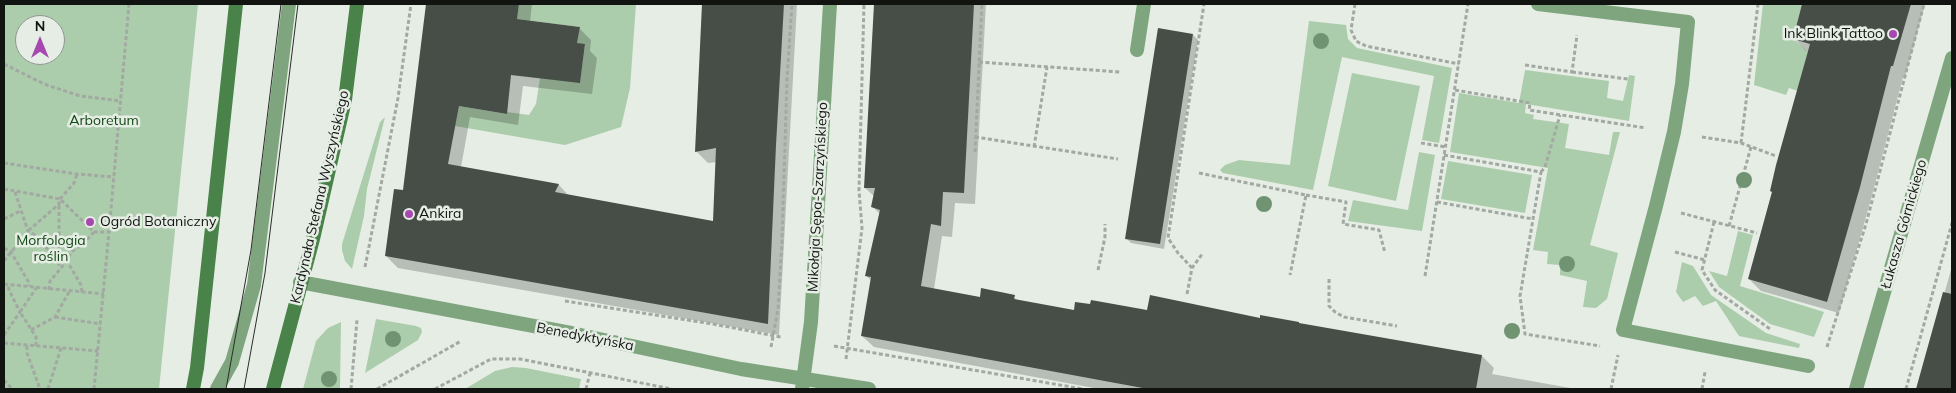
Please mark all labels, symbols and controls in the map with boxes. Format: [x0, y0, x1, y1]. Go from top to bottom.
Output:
north arrow [15, 15, 65, 65]
text: N [35, 17, 45, 35]
place label: Ink Blink Tattoo [1784, 26, 1883, 42]
marker: Ink Blink Tattoo [1887, 28, 1899, 40]
street label: Kardynała Stefana Wyszyńskiego [287, 89, 353, 305]
street label: Mikołaja Sępa-Szarzyńskiego [805, 102, 831, 292]
park label: Arboretum [69, 113, 139, 129]
street label: Łukasza Górnickiego [1878, 157, 1930, 291]
place label: Ankira [419, 206, 461, 222]
marker: Ankira [403, 208, 415, 220]
place label: Ogród Botaniczny [100, 214, 216, 230]
marker: Ogród Botaniczny [84, 216, 96, 228]
park label: Morfologia roślin [16, 233, 86, 266]
street label: Benedyktyńska [535, 319, 635, 355]

